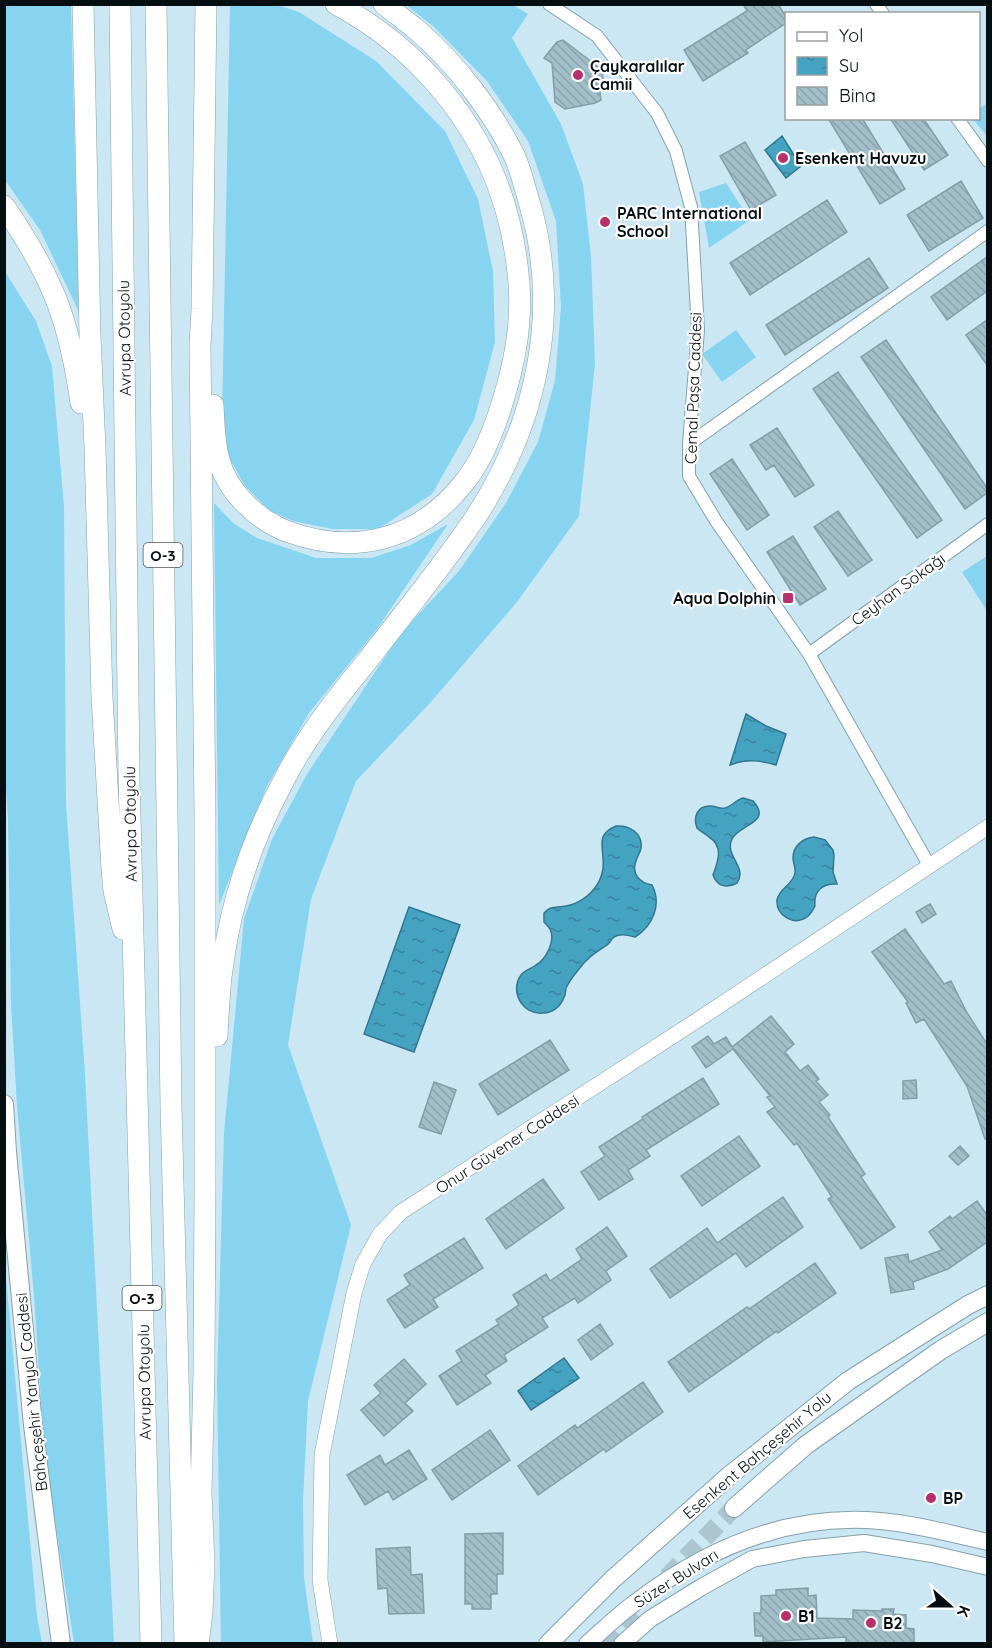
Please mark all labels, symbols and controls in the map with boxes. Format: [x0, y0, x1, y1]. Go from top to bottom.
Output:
legend [785, 12, 980, 120]
text: Yol [839, 24, 863, 47]
text: Su [839, 54, 859, 77]
place label: Çaykaralılar Camii [590, 56, 685, 94]
marker: Çaykaralılar Camii [571, 68, 585, 82]
text: Bina [839, 84, 876, 107]
place label: Esenkent Havuzu [795, 148, 926, 168]
marker: Esenkent Havuzu [776, 151, 790, 165]
place label: PARC International School [617, 203, 762, 241]
marker: PARC International School [598, 215, 612, 229]
street label: Avrupa Otoyolu [113, 280, 135, 396]
street label: Cemal Paşa Caddesi [680, 312, 706, 464]
road number: O-3 [144, 543, 182, 567]
street label: Ceyhan Sokağı [847, 548, 949, 630]
place label: Aqua Dolphin [673, 588, 776, 608]
marker: Aqua Dolphin [781, 591, 795, 605]
street label: Avrupa Otoyolu [119, 766, 141, 882]
street label: Onur Güvener Caddesi [431, 1090, 583, 1198]
road number: O-3 [122, 1286, 162, 1310]
street label: Bahçeşehir Yanyol Caddesi [11, 1292, 51, 1492]
street label: Avrupa Otoyolu [133, 1324, 155, 1440]
street label: Esenkent Bahçeşehir Yolu [679, 1387, 835, 1523]
place label: BP [943, 1488, 963, 1508]
marker: BP [924, 1491, 938, 1505]
street label: Süzer Bulvarı [630, 1544, 722, 1612]
north arrow [920, 1576, 980, 1636]
text: K [953, 1603, 975, 1620]
place label: B1 [798, 1606, 815, 1626]
marker: B1 [779, 1609, 793, 1623]
place label: B2 [883, 1613, 903, 1633]
marker: B2 [864, 1616, 878, 1630]

